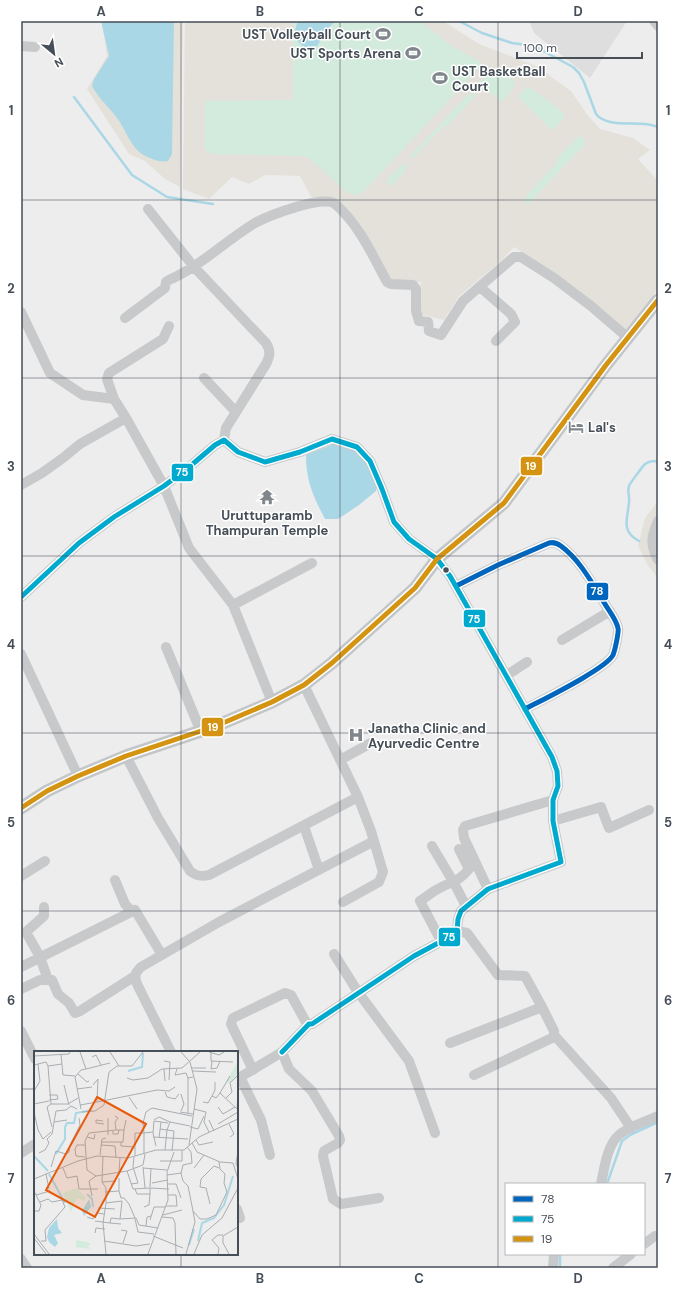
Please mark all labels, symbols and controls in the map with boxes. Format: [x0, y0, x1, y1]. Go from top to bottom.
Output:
text: A [96, 3, 106, 20]
text: B [256, 3, 264, 20]
text: C [414, 3, 424, 20]
text: D [573, 3, 583, 20]
sports icon: UST Volleyball Court [374, 25, 392, 43]
place label: UST Volleyball Court [242, 26, 371, 43]
north arrow [34, 34, 74, 74]
scale bar [517, 34, 642, 60]
text: 100 m [523, 40, 557, 56]
sports icon: UST Sports Arena [404, 44, 422, 62]
place label: UST Sports Arena [290, 45, 401, 62]
text: N [52, 55, 66, 71]
place label: UST BasketBall Court [452, 63, 546, 95]
sports icon: UST BasketBall Court [431, 69, 449, 87]
text: 1 [9, 102, 13, 119]
text: 1 [666, 102, 670, 119]
text: 2 [7, 280, 15, 297]
text: 2 [664, 280, 672, 297]
hotel icon: Lal's [567, 418, 585, 436]
place label: Lal's [588, 419, 616, 436]
line badge: 19 [520, 456, 543, 476]
text: 3 [7, 458, 15, 475]
text: 3 [664, 458, 672, 475]
text: 19 [526, 459, 537, 473]
line badge: 75 [171, 463, 194, 482]
text: 75 [176, 465, 188, 479]
temple icon: Uruttuparamb Thampuran Temple [258, 488, 276, 506]
place label: Uruttuparamb Thampuran Temple [206, 507, 328, 539]
unlabelled marker [441, 565, 451, 575]
line badge: 78 [586, 582, 609, 601]
text: 78 [591, 584, 603, 598]
line badge: 75 [463, 609, 486, 628]
text: 75 [468, 612, 480, 626]
text: 4 [7, 636, 15, 653]
text: 4 [664, 636, 672, 653]
line badge: 19 [201, 717, 224, 737]
text: 19 [208, 720, 219, 734]
place label: Janatha Clinic and Ayurvedic Centre [368, 720, 486, 752]
hospital icon: Janatha Clinic and Ayurvedic Centre [347, 726, 365, 744]
text: 5 [7, 814, 15, 831]
text: 5 [664, 814, 672, 831]
line badge: 75 [438, 927, 461, 947]
text: 75 [443, 930, 455, 944]
text: 6 [7, 992, 15, 1009]
text: 6 [664, 992, 672, 1009]
inset map [34, 1051, 238, 1255]
text: 7 [8, 1170, 15, 1187]
text: 7 [665, 1170, 672, 1187]
legend [505, 1183, 645, 1255]
text: 78 [541, 1191, 555, 1207]
text: 75 [541, 1211, 554, 1227]
text: 19 [541, 1231, 552, 1247]
text: A [96, 1270, 106, 1287]
text: B [256, 1270, 264, 1287]
text: C [414, 1270, 424, 1287]
text: D [573, 1270, 583, 1287]

